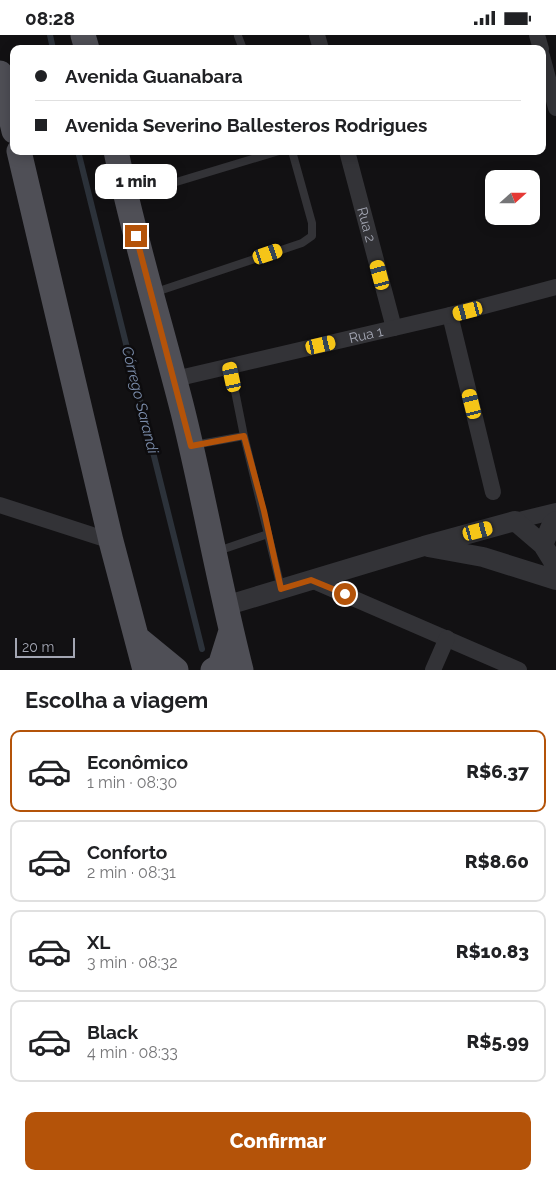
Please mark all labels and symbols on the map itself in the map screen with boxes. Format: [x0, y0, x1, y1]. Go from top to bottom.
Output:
callout: 1 min [95, 163, 177, 199]
north arrow [485, 170, 540, 225]
street label: Rua 2 [354, 205, 379, 244]
route end [125, 225, 147, 247]
car [251, 242, 284, 266]
car [368, 259, 391, 291]
car [451, 300, 484, 322]
street label: Rua 1 [347, 323, 385, 346]
car [304, 334, 337, 356]
water label: Córrego Sarandi [118, 344, 162, 456]
car [221, 361, 242, 393]
car [461, 388, 482, 420]
car [461, 520, 494, 542]
route start [334, 583, 356, 605]
scale bar [15, 635, 75, 658]

